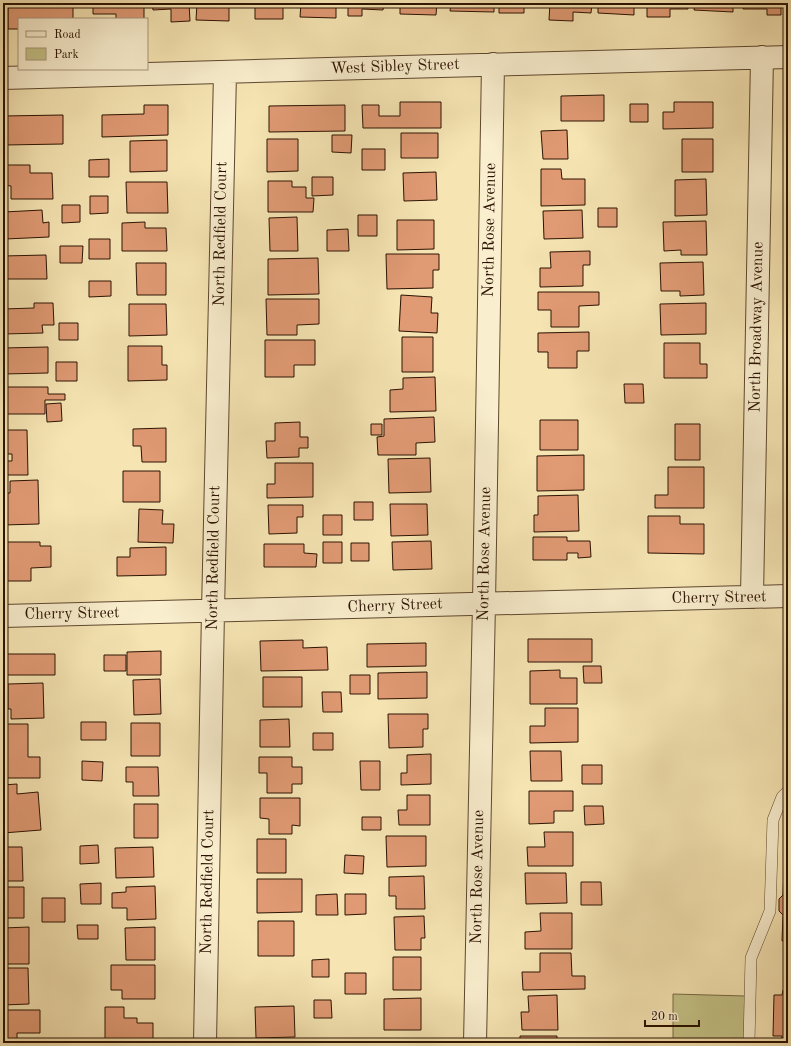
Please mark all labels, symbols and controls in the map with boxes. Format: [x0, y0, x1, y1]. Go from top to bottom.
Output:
legend [18, 18, 148, 70]
text: Road [54, 29, 81, 41]
text: Park [54, 49, 79, 61]
street label: West Sibley Street [330, 57, 460, 77]
street label: North Redfield Court [212, 161, 230, 307]
street label: North Rose Avenue [481, 163, 499, 297]
street label: North Broadway Avenue [748, 242, 766, 412]
street label: North Redfield Court [205, 485, 223, 631]
street label: North Rose Avenue [476, 487, 494, 621]
street label: Cherry Street [671, 589, 767, 607]
street label: Cherry Street [347, 596, 443, 616]
street label: Cherry Street [24, 605, 120, 623]
street label: North Redfield Court [199, 809, 217, 955]
street label: North Rose Avenue [469, 810, 487, 944]
scale bar [645, 1002, 699, 1028]
text: 20 m [651, 1011, 678, 1023]

